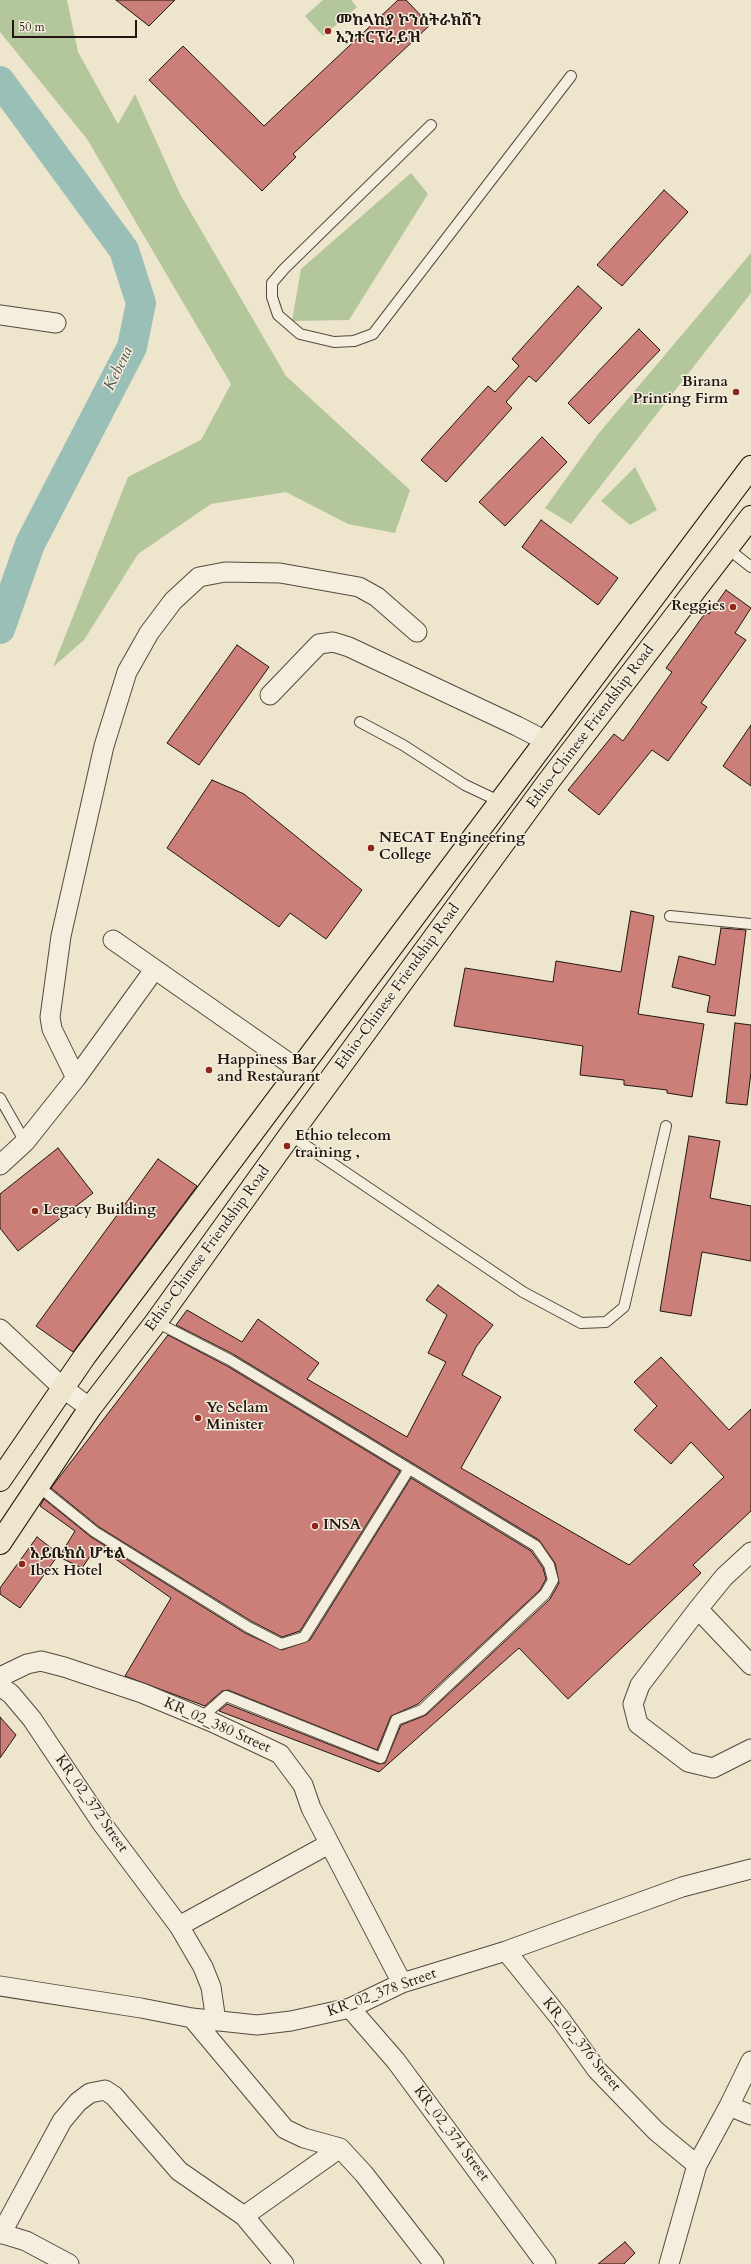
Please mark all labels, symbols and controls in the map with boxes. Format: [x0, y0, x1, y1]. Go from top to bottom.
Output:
scale bar [14, 12, 139, 38]
place label: መከላከያ ኮንስትራክሽን ኢንተርፕራይዝ [336, 13, 482, 48]
text: 50 m [19, 19, 45, 35]
marker: መከላከያ ኮንስትራክሽን ኢንተርፕራይዝ [323, 26, 333, 36]
water label: Kebena [100, 344, 138, 394]
place label: Birana Printing Firm [633, 374, 728, 409]
marker: Birana Printing Firm [731, 387, 741, 397]
place label: Reggies [671, 598, 725, 616]
marker: Reggies [728, 602, 738, 612]
street label: Ethio-Chinese Friendship Road [524, 642, 658, 812]
place label: NECAT Engineering College [379, 830, 525, 865]
marker: NECAT Engineering College [366, 843, 376, 853]
street label: Ethio-Chinese Friendship Road [332, 901, 464, 1073]
place label: Happiness Bar and Restaurant [217, 1052, 320, 1087]
marker: Happiness Bar and Restaurant [204, 1065, 214, 1075]
place label: Ethio telecom training , [295, 1128, 391, 1163]
marker: Ethio telecom training , [282, 1141, 292, 1151]
street label: Ethio-Chinese Friendship Road [142, 1163, 274, 1335]
place label: Legacy Building [43, 1202, 156, 1220]
marker: Legacy Building [30, 1206, 40, 1216]
place label: Ye Selam Minister [206, 1400, 269, 1435]
marker: Ye Selam Minister [193, 1413, 203, 1423]
place label: INSA [323, 1517, 361, 1535]
marker: INSA [310, 1521, 320, 1531]
place label: አይቤክስ ሆቴል Ibex Hotel [30, 1546, 126, 1581]
marker: አይቤክስ ሆቴል Ibex Hotel [17, 1559, 27, 1569]
street label: KR_02_380 Street [161, 1694, 273, 1758]
street label: KR_02_372 Street [51, 1752, 131, 1856]
street label: KR_02_378 Street [325, 1965, 439, 2021]
street label: KR_02_376 Street [538, 1995, 624, 2095]
street label: KR_02_374 Street [409, 2083, 493, 2185]

